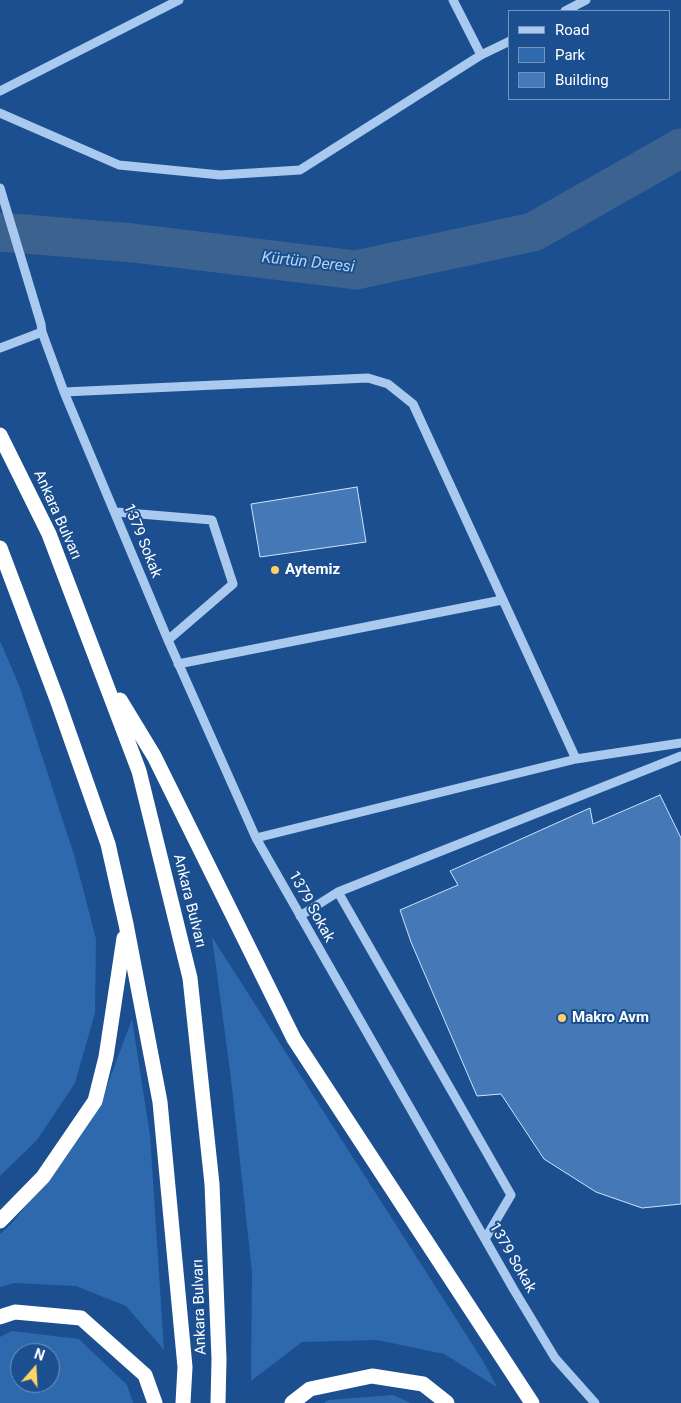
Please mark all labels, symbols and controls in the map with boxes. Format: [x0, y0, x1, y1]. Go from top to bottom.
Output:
legend [508, 10, 671, 100]
text: Road [555, 21, 589, 39]
text: Park [555, 46, 585, 64]
text: Building [555, 71, 609, 89]
water label: Kürtün Deresi [261, 249, 355, 277]
street label: Ankara Bulvarı [29, 468, 85, 562]
street label: 1379 Sokak [119, 501, 165, 581]
place label: Aytemiz [285, 561, 340, 579]
marker: Aytemiz [269, 564, 281, 576]
street label: Ankara Bulvarı [169, 852, 209, 950]
street label: 1379 Sokak [284, 868, 338, 946]
place label: Makro Avm [572, 1009, 649, 1027]
marker: Makro Avm [556, 1012, 568, 1024]
street label: 1379 Sokak [485, 1220, 539, 1296]
street label: Ankara Bulvarı [189, 1259, 211, 1355]
north arrow [10, 1343, 60, 1393]
text: N [32, 1346, 47, 1364]

